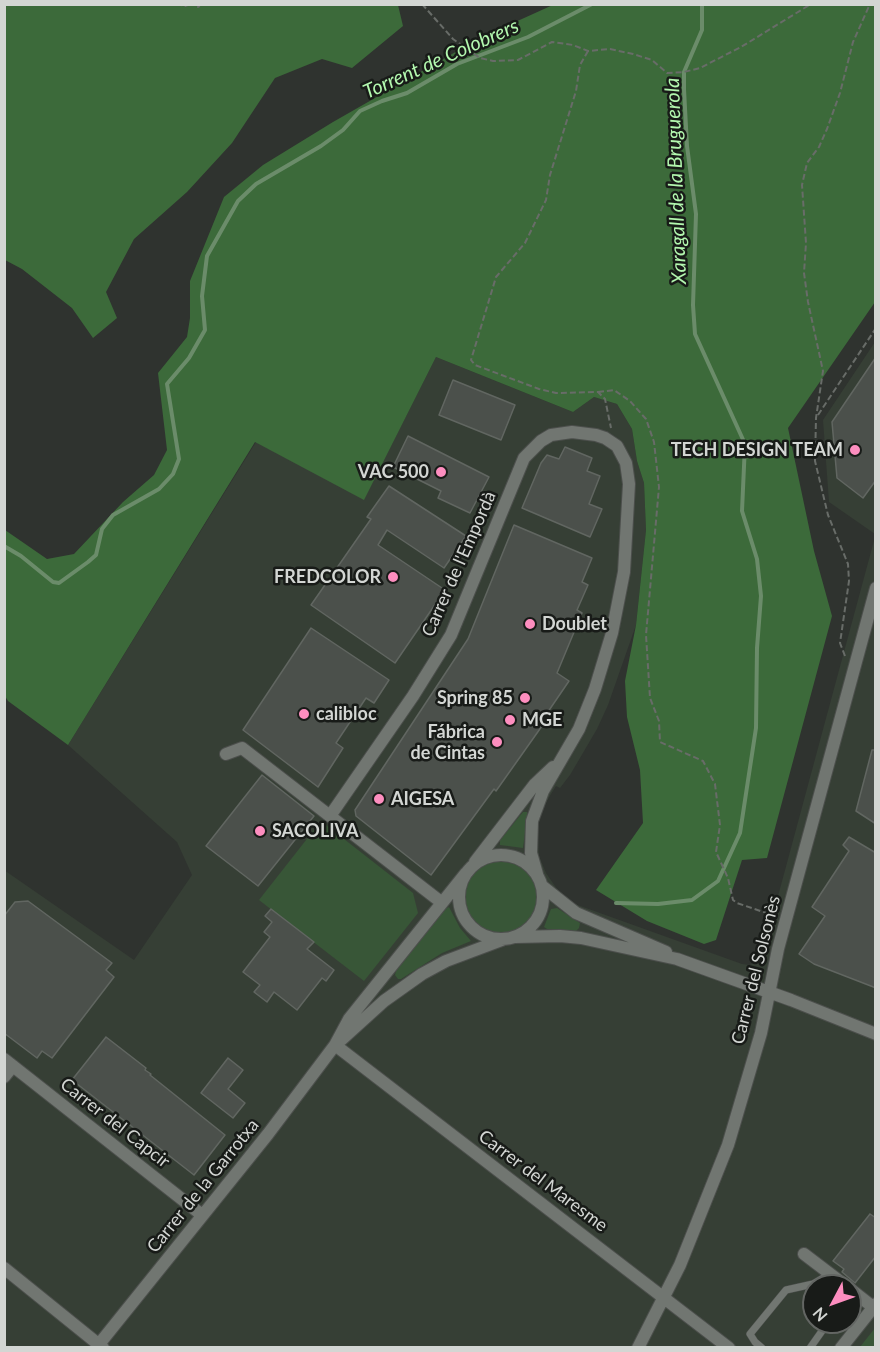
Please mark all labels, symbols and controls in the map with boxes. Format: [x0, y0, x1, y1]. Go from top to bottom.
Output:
water label: Torrent de Colobrers [359, 14, 523, 104]
water label: Xaragall de la Bruguerola [660, 77, 692, 285]
place label: TECH DESIGN TEAM [671, 439, 843, 461]
marker: TECH DESIGN TEAM [848, 443, 862, 457]
place label: VAC 500 [358, 461, 429, 483]
marker: VAC 500 [434, 465, 448, 479]
street label: Carrer de l'Empordà [417, 488, 501, 640]
place label: FREDCOLOR [274, 566, 381, 588]
marker: FREDCOLOR [386, 570, 400, 584]
place label: Doublet [542, 613, 607, 635]
marker: Doublet [523, 617, 537, 631]
place label: Spring 85 [437, 687, 513, 709]
marker: Spring 85 [518, 691, 532, 705]
place label: calibloc [316, 703, 377, 725]
marker: calibloc [297, 707, 311, 721]
place label: MGE [522, 709, 562, 731]
marker: MGE [503, 713, 517, 727]
place label: Fábrica de Cintas [411, 721, 485, 764]
marker: Fábrica de Cintas [490, 735, 504, 749]
place label: AIGESA [391, 788, 454, 810]
marker: AIGESA [372, 792, 386, 806]
place label: SACOLIVA [272, 820, 359, 842]
marker: SACOLIVA [253, 824, 267, 838]
street label: Carrer del Solsonès [727, 893, 785, 1047]
street label: Carrer del Capcir [56, 1073, 174, 1173]
street label: Carrer de la Garrotxa [143, 1115, 263, 1257]
street label: Carrer del Maresme [474, 1125, 612, 1237]
north arrow [802, 1274, 862, 1334]
text: N [808, 1304, 831, 1326]

